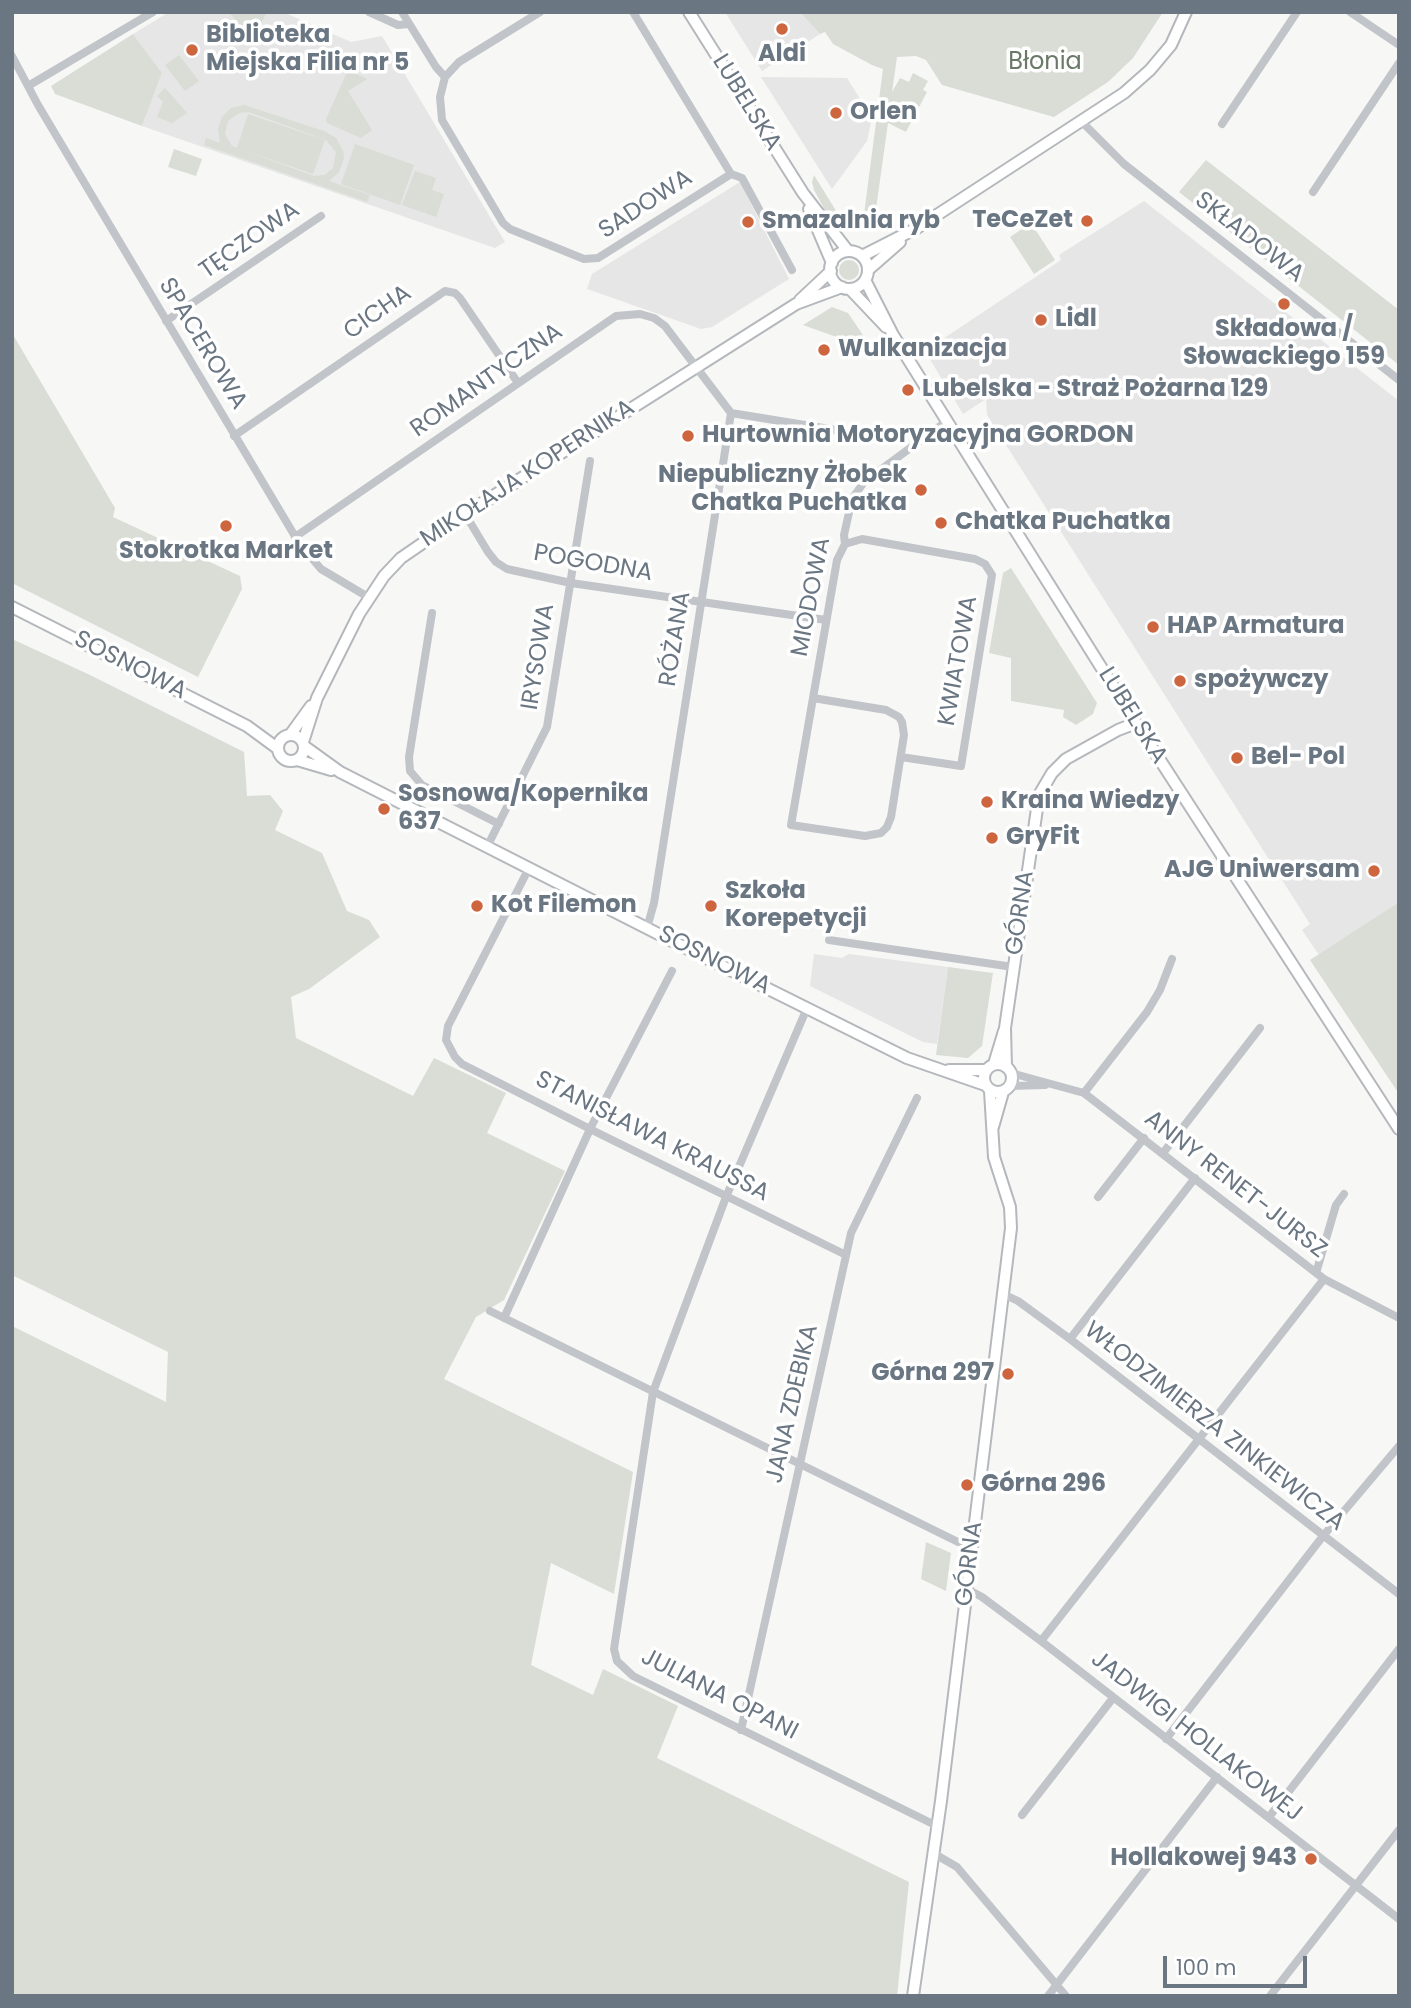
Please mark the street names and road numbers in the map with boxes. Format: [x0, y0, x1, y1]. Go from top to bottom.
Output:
street label: LUBELSKA [705, 49, 787, 157]
street label: SADOWA [594, 164, 698, 246]
street label: SKŁADOWA [1189, 186, 1309, 290]
street label: TĘCZOWA [195, 196, 305, 286]
street label: SPACEROWA [152, 273, 252, 415]
street label: CICHA [339, 279, 417, 347]
street label: ROMANTYCZNA [406, 318, 568, 444]
street label: MIKOŁAJA KOPERNIKA [416, 394, 640, 554]
street label: MIODOWA [786, 535, 838, 659]
street label: POGODNA [531, 539, 655, 589]
street label: RÓŻANA [654, 590, 698, 688]
street label: KWIATOWA [933, 594, 985, 728]
street label: IRYSOWA [516, 602, 562, 712]
street label: SOSNOWA [69, 625, 191, 707]
street label: LUBELSKA [1091, 662, 1173, 770]
street label: GÓRNA [1001, 869, 1041, 957]
street label: SOSNOWA [653, 920, 775, 1002]
street label: STANISŁAWA KRAUSSA [530, 1065, 774, 1209]
street label: ANNY RENET-JURSZ [1138, 1105, 1332, 1265]
street label: WŁODZIMIERZA ZINKIEWICZA [1078, 1316, 1350, 1538]
street label: JANA ZDEBIKA [761, 1322, 825, 1486]
street label: GÓRNA [951, 1520, 989, 1608]
street label: JULIANA OPANI [636, 1643, 802, 1747]
street label: JADWIGI HOLLAKOWEJ [1085, 1646, 1307, 1828]

